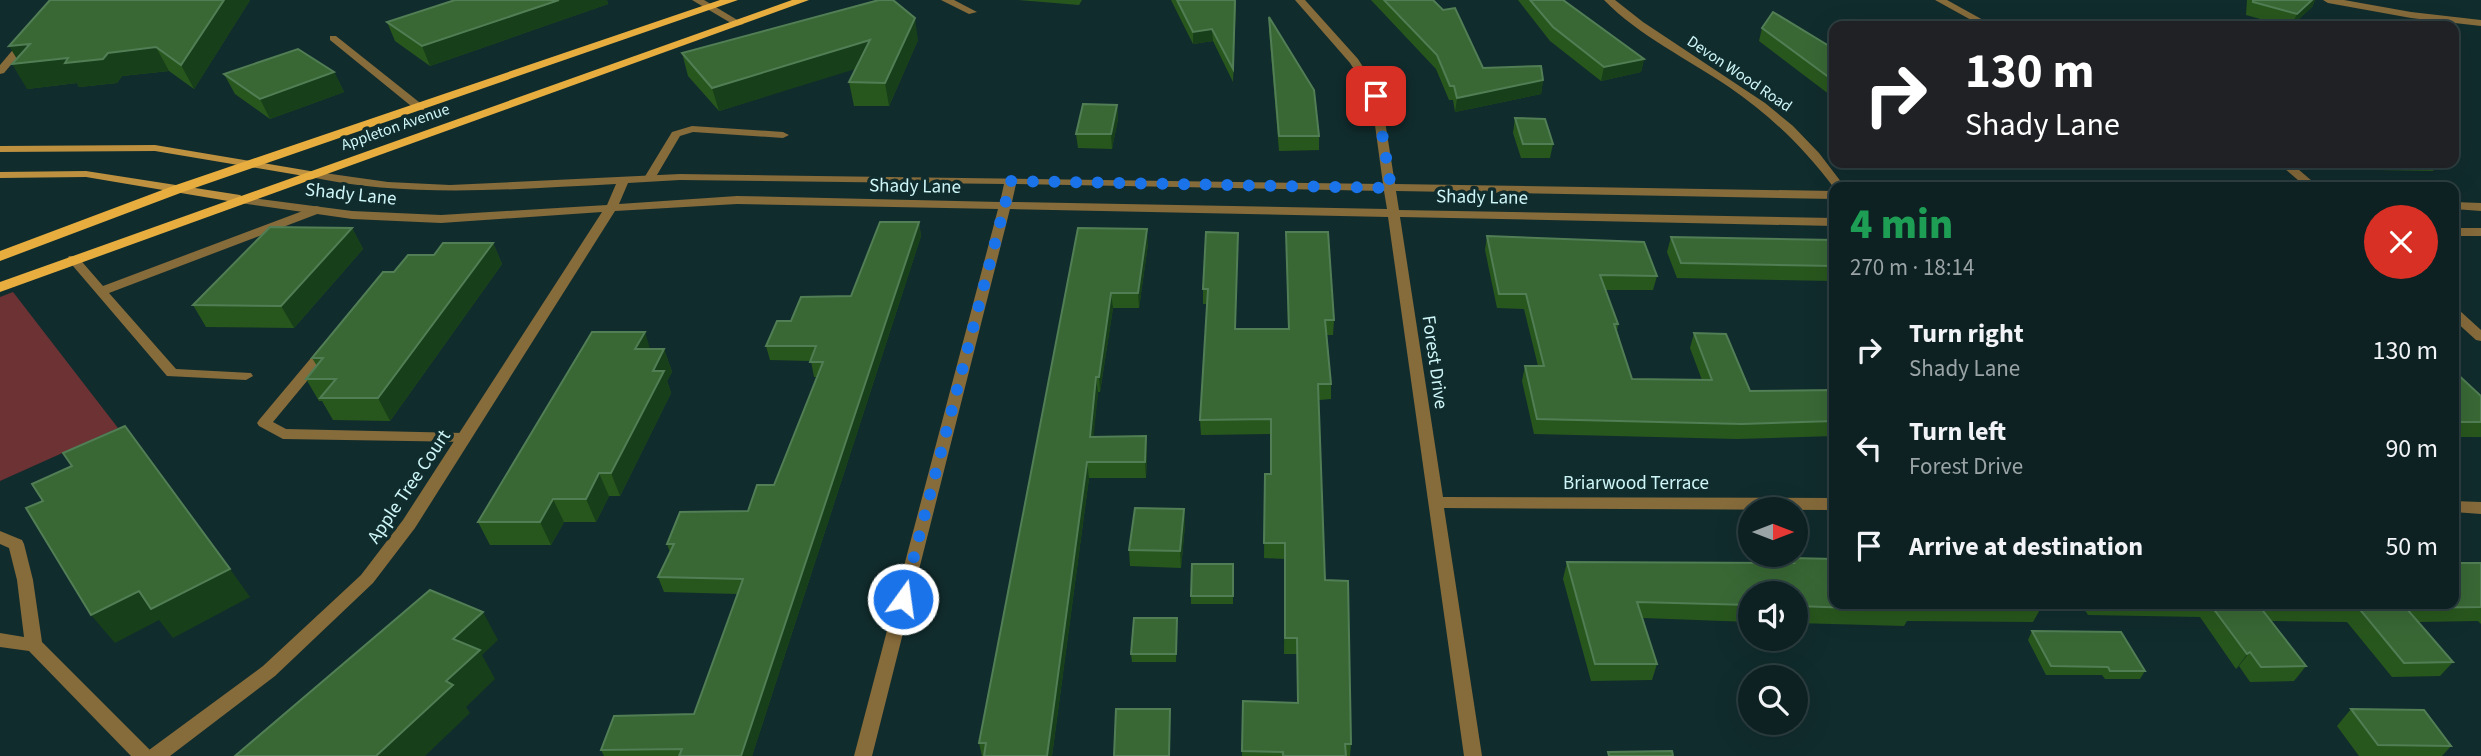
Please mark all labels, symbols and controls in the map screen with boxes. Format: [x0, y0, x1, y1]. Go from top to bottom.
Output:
street label: Devon Wood Road [1683, 31, 1796, 117]
text: 130 m [1965, 37, 2094, 107]
icon: right [1850, 49, 1941, 140]
pin [1346, 66, 1406, 126]
icon: arrive [1357, 77, 1395, 115]
street label: Appleton Avenue [338, 98, 453, 156]
text: Shady Lane [1965, 102, 2120, 148]
street label: Shady Lane [869, 172, 961, 201]
street label: Shady Lane [304, 176, 398, 213]
street label: Shady Lane [1436, 183, 1528, 212]
text: 4 min [1850, 195, 1953, 255]
button: close [2364, 205, 2438, 279]
text: 270 m · 18:14 [1850, 251, 1974, 284]
street label: Forest Drive [1415, 314, 1454, 411]
text: Turn right [1909, 315, 2024, 352]
icon: right [1850, 331, 1888, 369]
text: 130 m [2372, 332, 2438, 369]
text: Shady Lane [1909, 352, 2020, 385]
text: Turn left [1909, 413, 2006, 450]
street label: Apple Tree Court [361, 424, 458, 549]
icon: left [1850, 429, 1888, 467]
text: 90 m [2385, 430, 2438, 467]
text: Forest Drive [1909, 450, 2023, 483]
street label: Briarwood Terrace [1563, 470, 1709, 497]
north arrow [1738, 497, 1808, 567]
map controls [1738, 497, 1808, 735]
icon: arrive [1850, 527, 1888, 565]
text: Arrive at destination [1909, 528, 2143, 565]
text: 50 m [2385, 528, 2438, 565]
position arrow [866, 562, 940, 636]
button: sound [1738, 581, 1808, 651]
button: search [1738, 665, 1808, 735]

